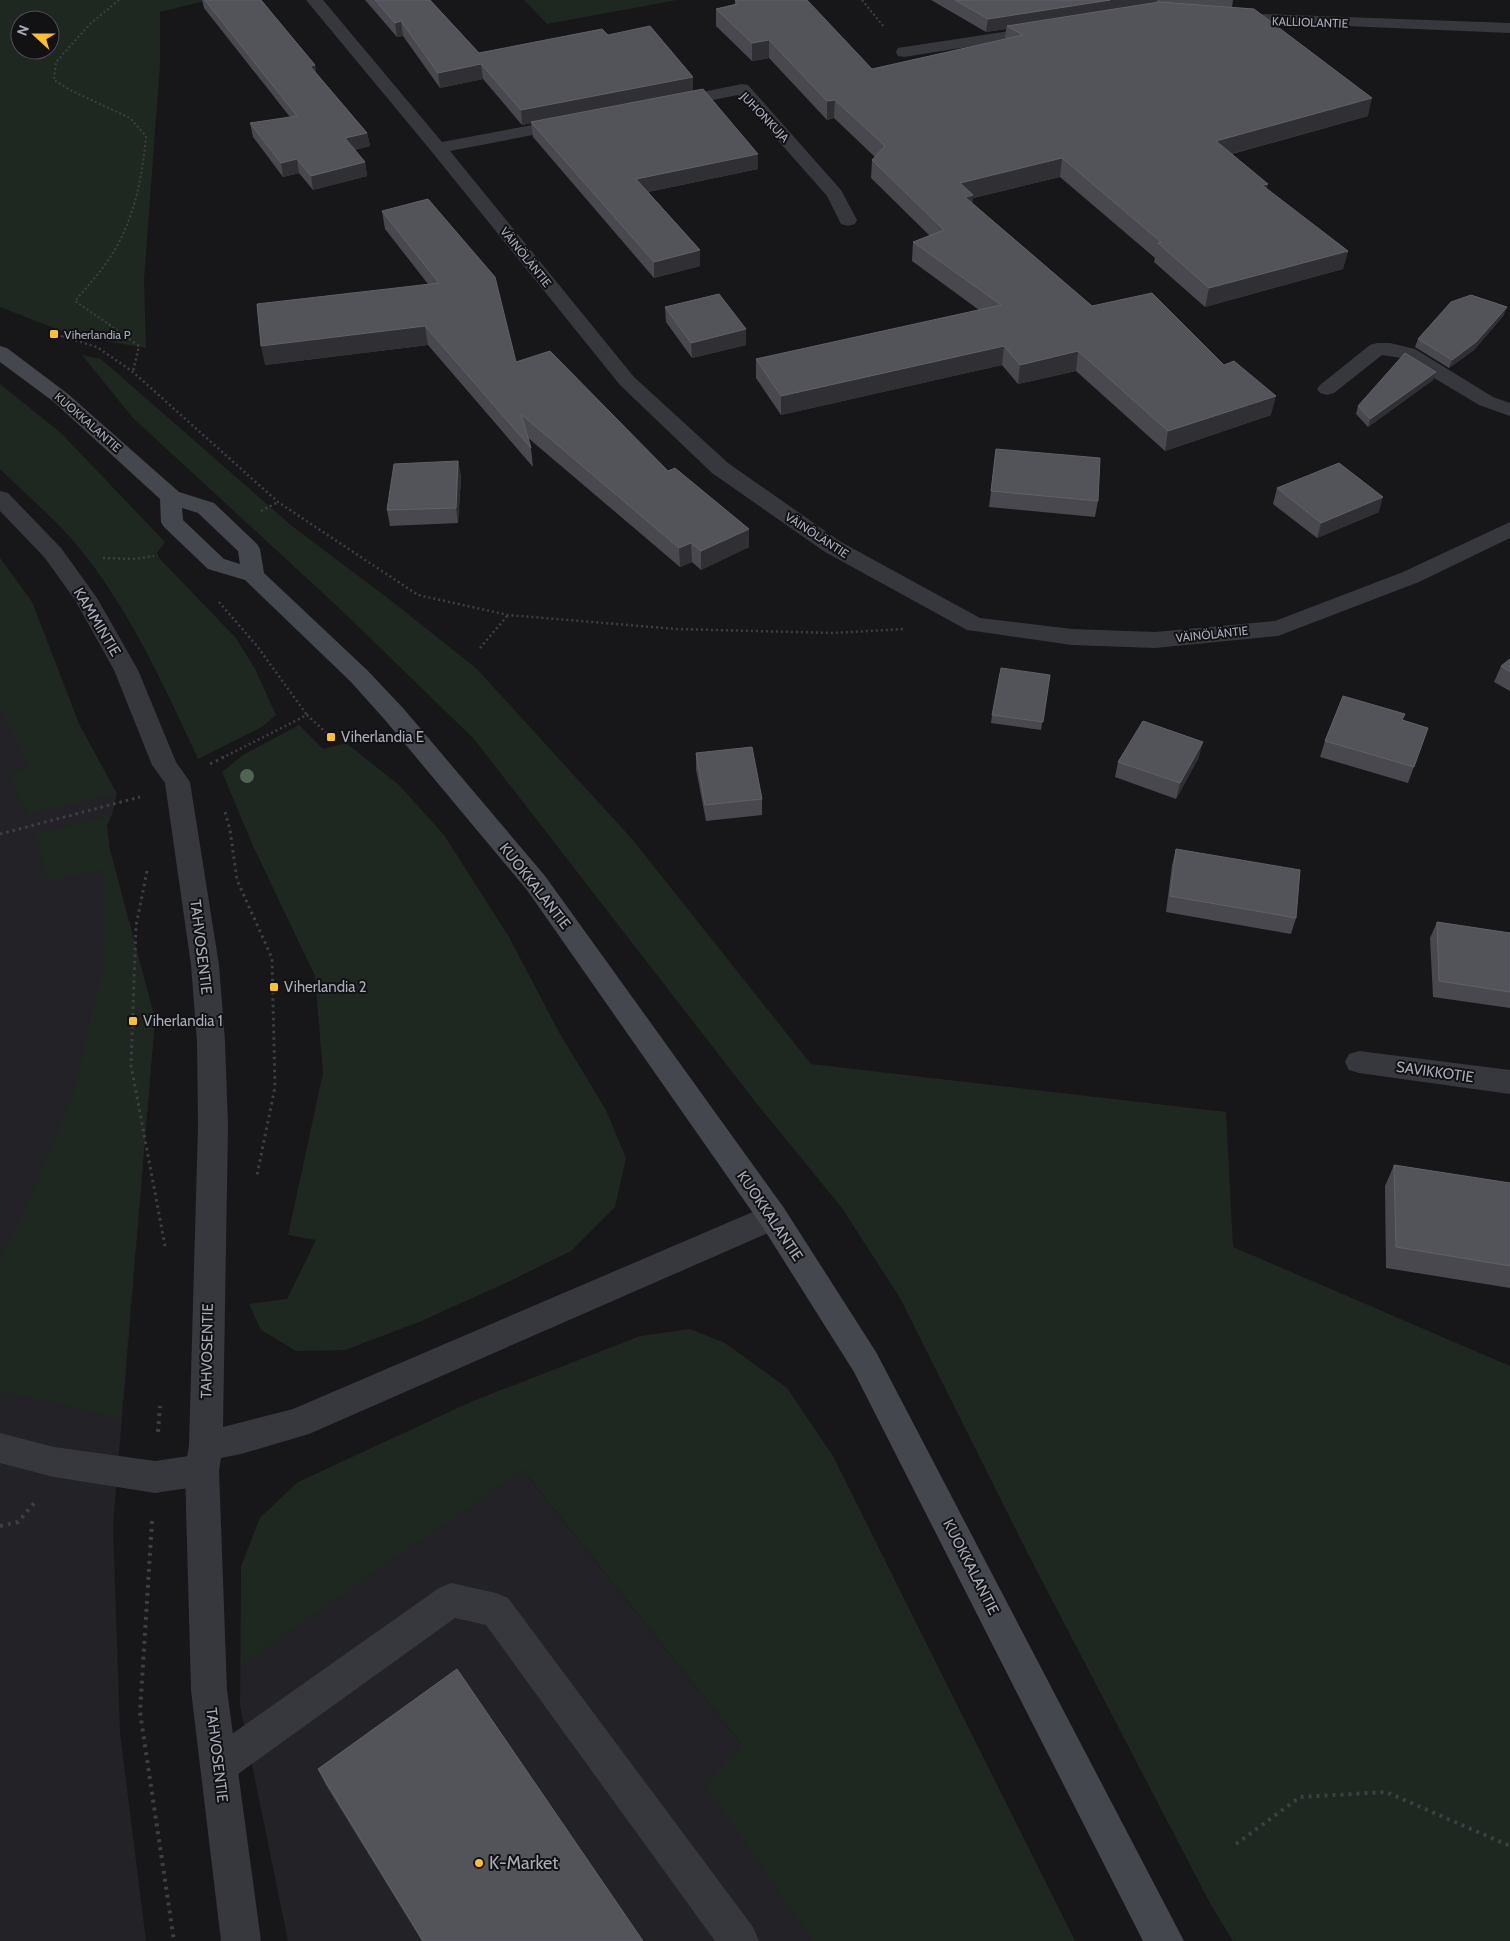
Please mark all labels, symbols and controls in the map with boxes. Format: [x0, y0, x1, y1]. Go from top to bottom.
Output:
north arrow [10, 10, 60, 60]
street label: KALLIOLANTIE [1272, 13, 1349, 31]
text: N [13, 22, 33, 38]
street label: JUHONKUJA [737, 88, 793, 146]
street label: VÄINÖLÄNTIE [497, 224, 555, 290]
place label: Viherlandia P [64, 327, 131, 342]
marker: Viherlandia P [48, 328, 60, 340]
street label: KUOKKALANTIE [52, 389, 125, 455]
street label: VÄINÖLÄNTIE [782, 509, 852, 561]
street label: KAMMINTIE [70, 585, 124, 659]
street label: VÄINÖLÄNTIE [1175, 623, 1249, 645]
place label: Viherlandia E [341, 728, 424, 746]
marker: Viherlandia E [325, 731, 337, 743]
street label: KUOKKALANTIE [496, 839, 574, 933]
street label: TAHVOSENTIE [186, 899, 216, 995]
place label: Viherlandia 2 [284, 978, 367, 996]
marker: Viherlandia 2 [268, 981, 280, 993]
place label: Viherlandia 1 [143, 1012, 223, 1030]
marker: Viherlandia 1 [127, 1015, 139, 1027]
street label: SAVIKKOTIE [1395, 1058, 1475, 1086]
street label: KUOKKALANTIE [733, 1168, 807, 1264]
street label: TAHVOSENTIE [197, 1303, 217, 1399]
street label: KUOKKALANTIE [939, 1516, 1003, 1618]
street label: TAHVOSENTIE [202, 1707, 232, 1803]
place label: K-Market [489, 1852, 558, 1874]
marker: K-Market [473, 1857, 485, 1869]

